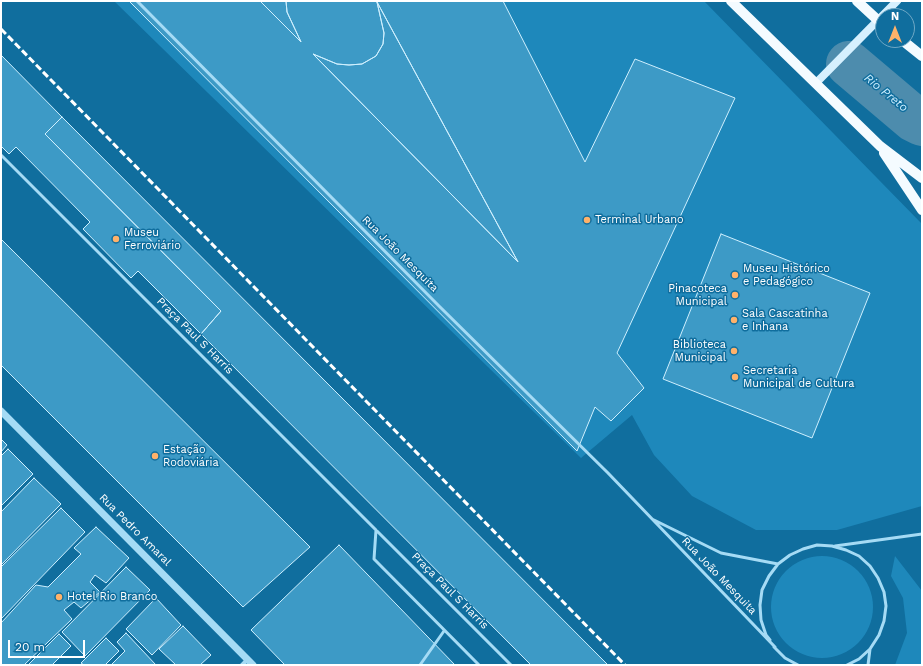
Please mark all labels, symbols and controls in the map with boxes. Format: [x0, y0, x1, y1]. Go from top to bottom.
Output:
north arrow [875, 8, 915, 48]
text: N [891, 10, 899, 23]
water label: Rio Preto [861, 71, 911, 115]
street label: Rua João Mesquita [359, 213, 441, 295]
place label: Terminal Urbano [595, 213, 684, 227]
marker: Terminal Urbano [582, 215, 592, 225]
place label: Museu Ferroviário [124, 226, 181, 252]
marker: Museu Ferroviário [111, 234, 121, 244]
place label: Museu Histórico e Pedagógico [743, 262, 830, 288]
marker: Museu Histórico e Pedagógico [730, 270, 740, 280]
place label: Pinacoteca Municipal [668, 282, 727, 308]
marker: Pinacoteca Municipal [730, 290, 740, 300]
street label: Praça Paul S Harris [154, 295, 236, 377]
place label: Sala Cascatinha e Inhana [742, 307, 828, 333]
marker: Sala Cascatinha e Inhana [729, 315, 739, 325]
place label: Biblioteca Municipal [673, 338, 726, 364]
marker: Biblioteca Municipal [729, 346, 739, 356]
place label: Secretaria Municipal de Cultura [743, 364, 855, 390]
marker: Secretaria Municipal de Cultura [730, 372, 740, 382]
place label: Estação Rodoviária [163, 443, 219, 469]
marker: Estação Rodoviária [150, 451, 160, 461]
street label: Rua Pedro Amaral [96, 491, 174, 569]
street label: Rua João Mesquita [679, 535, 759, 617]
street label: Praça Paul S Harris [409, 550, 491, 632]
place label: Hotel Rio Branco [67, 590, 157, 604]
marker: Hotel Rio Branco [54, 592, 64, 602]
scale bar [10, 632, 87, 658]
text: 20 m [15, 640, 45, 654]

